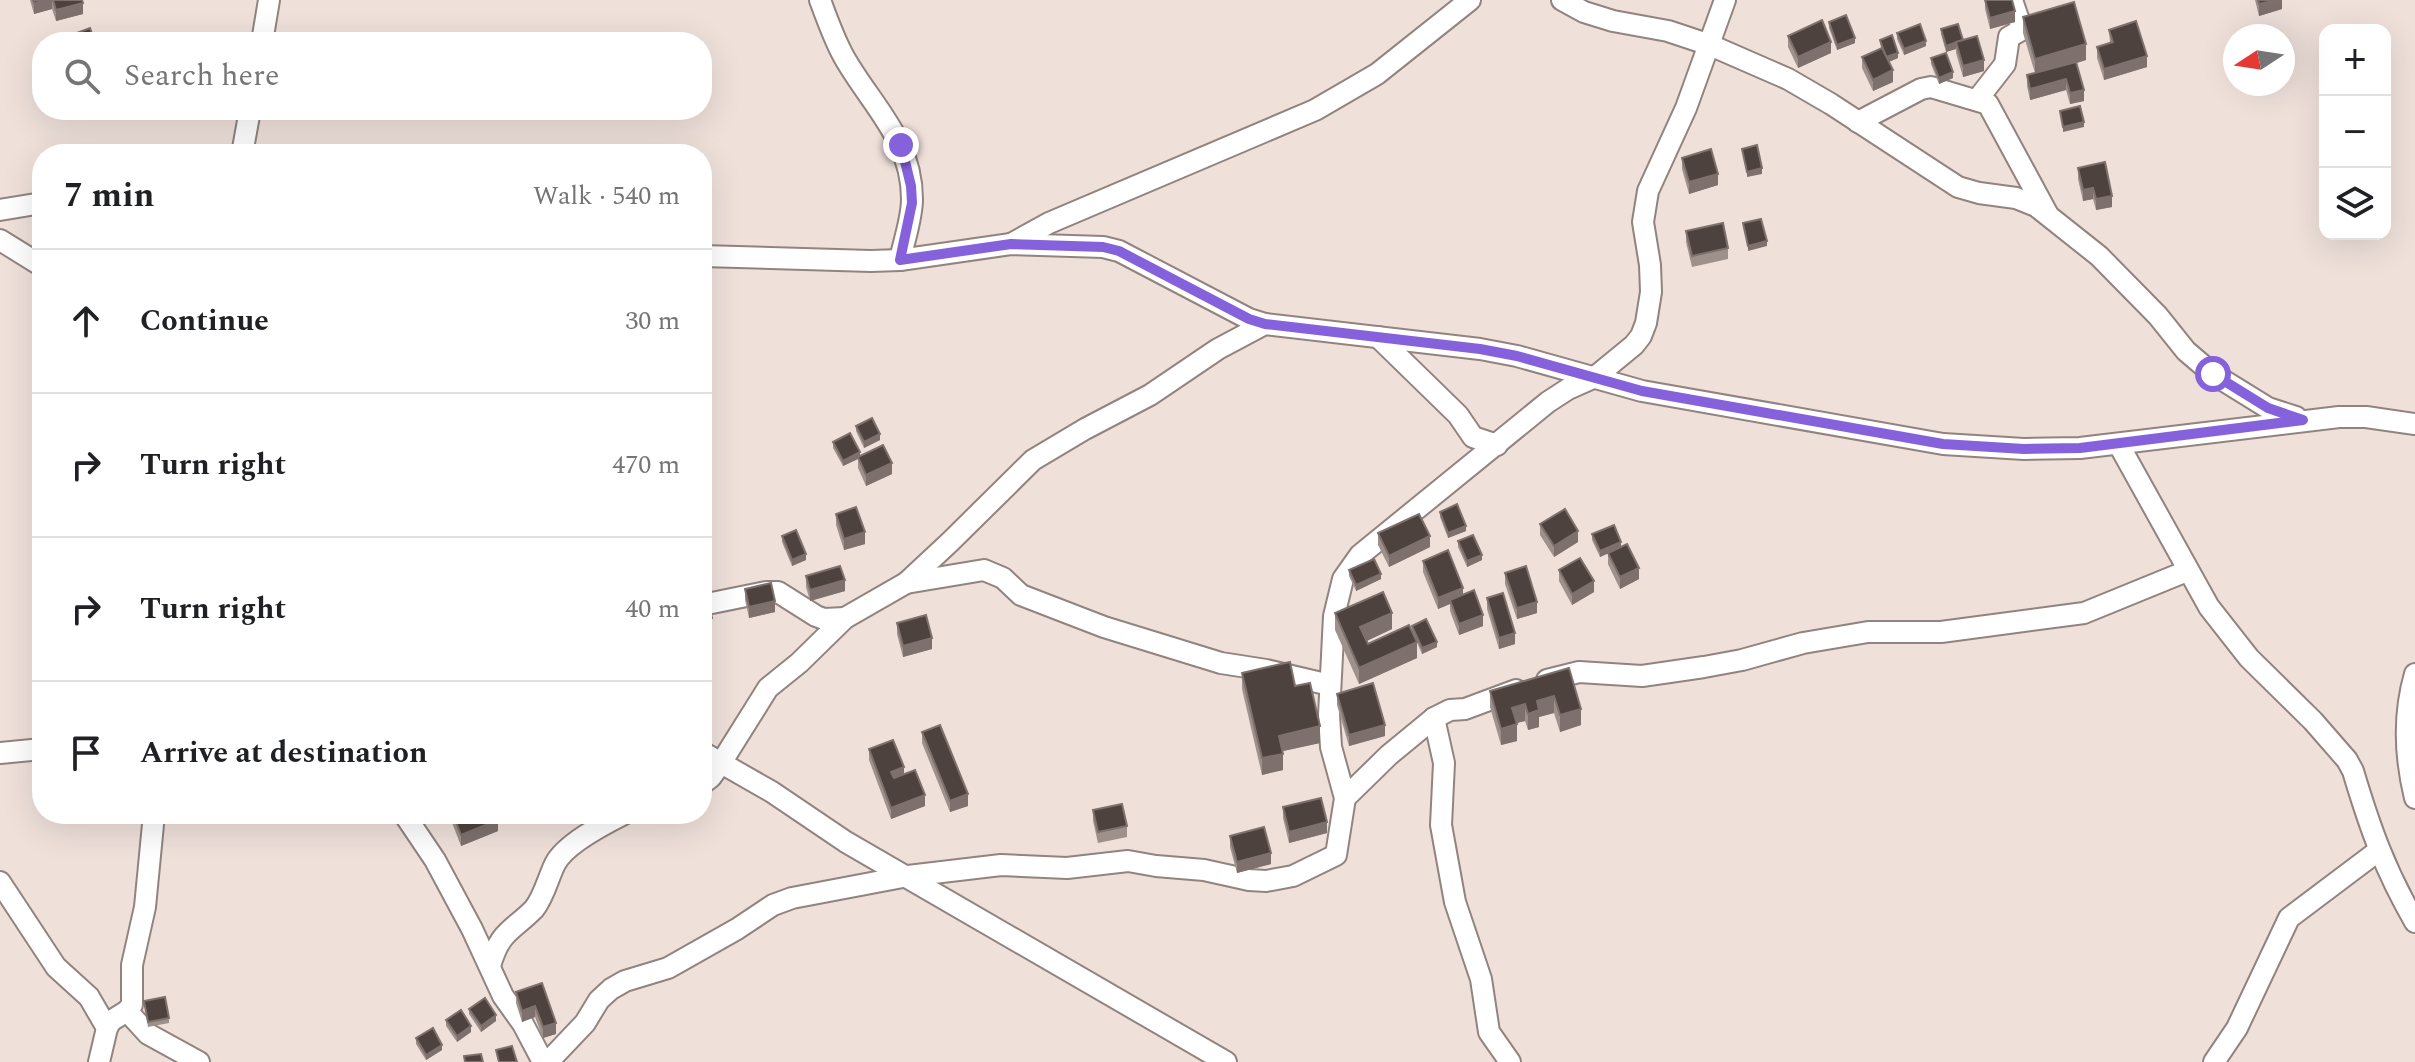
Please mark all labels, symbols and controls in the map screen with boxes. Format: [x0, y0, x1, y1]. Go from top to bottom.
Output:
north arrow [2223, 24, 2295, 96]
map controls [2319, 24, 2391, 240]
button: + [2319, 24, 2391, 96]
search box [32, 32, 712, 120]
text: Search here [124, 53, 280, 99]
icon: search [60, 54, 104, 98]
button: − [2319, 96, 2391, 168]
route end [883, 127, 919, 163]
button: layers [2319, 168, 2391, 240]
text: 7 min [64, 170, 154, 222]
text: Walk · 540 m [533, 176, 680, 216]
text: Continue [140, 298, 269, 344]
icon: ahead [64, 299, 108, 343]
text: 30 m [625, 301, 680, 341]
route start [2195, 356, 2231, 392]
text: Turn right [140, 442, 286, 488]
icon: right [64, 443, 108, 487]
text: 470 m [612, 445, 680, 485]
text: Turn right [140, 586, 286, 632]
icon: right [64, 587, 108, 631]
text: 40 m [625, 589, 680, 629]
text: Arrive at destination [140, 730, 427, 776]
icon: arrive [64, 731, 108, 775]

